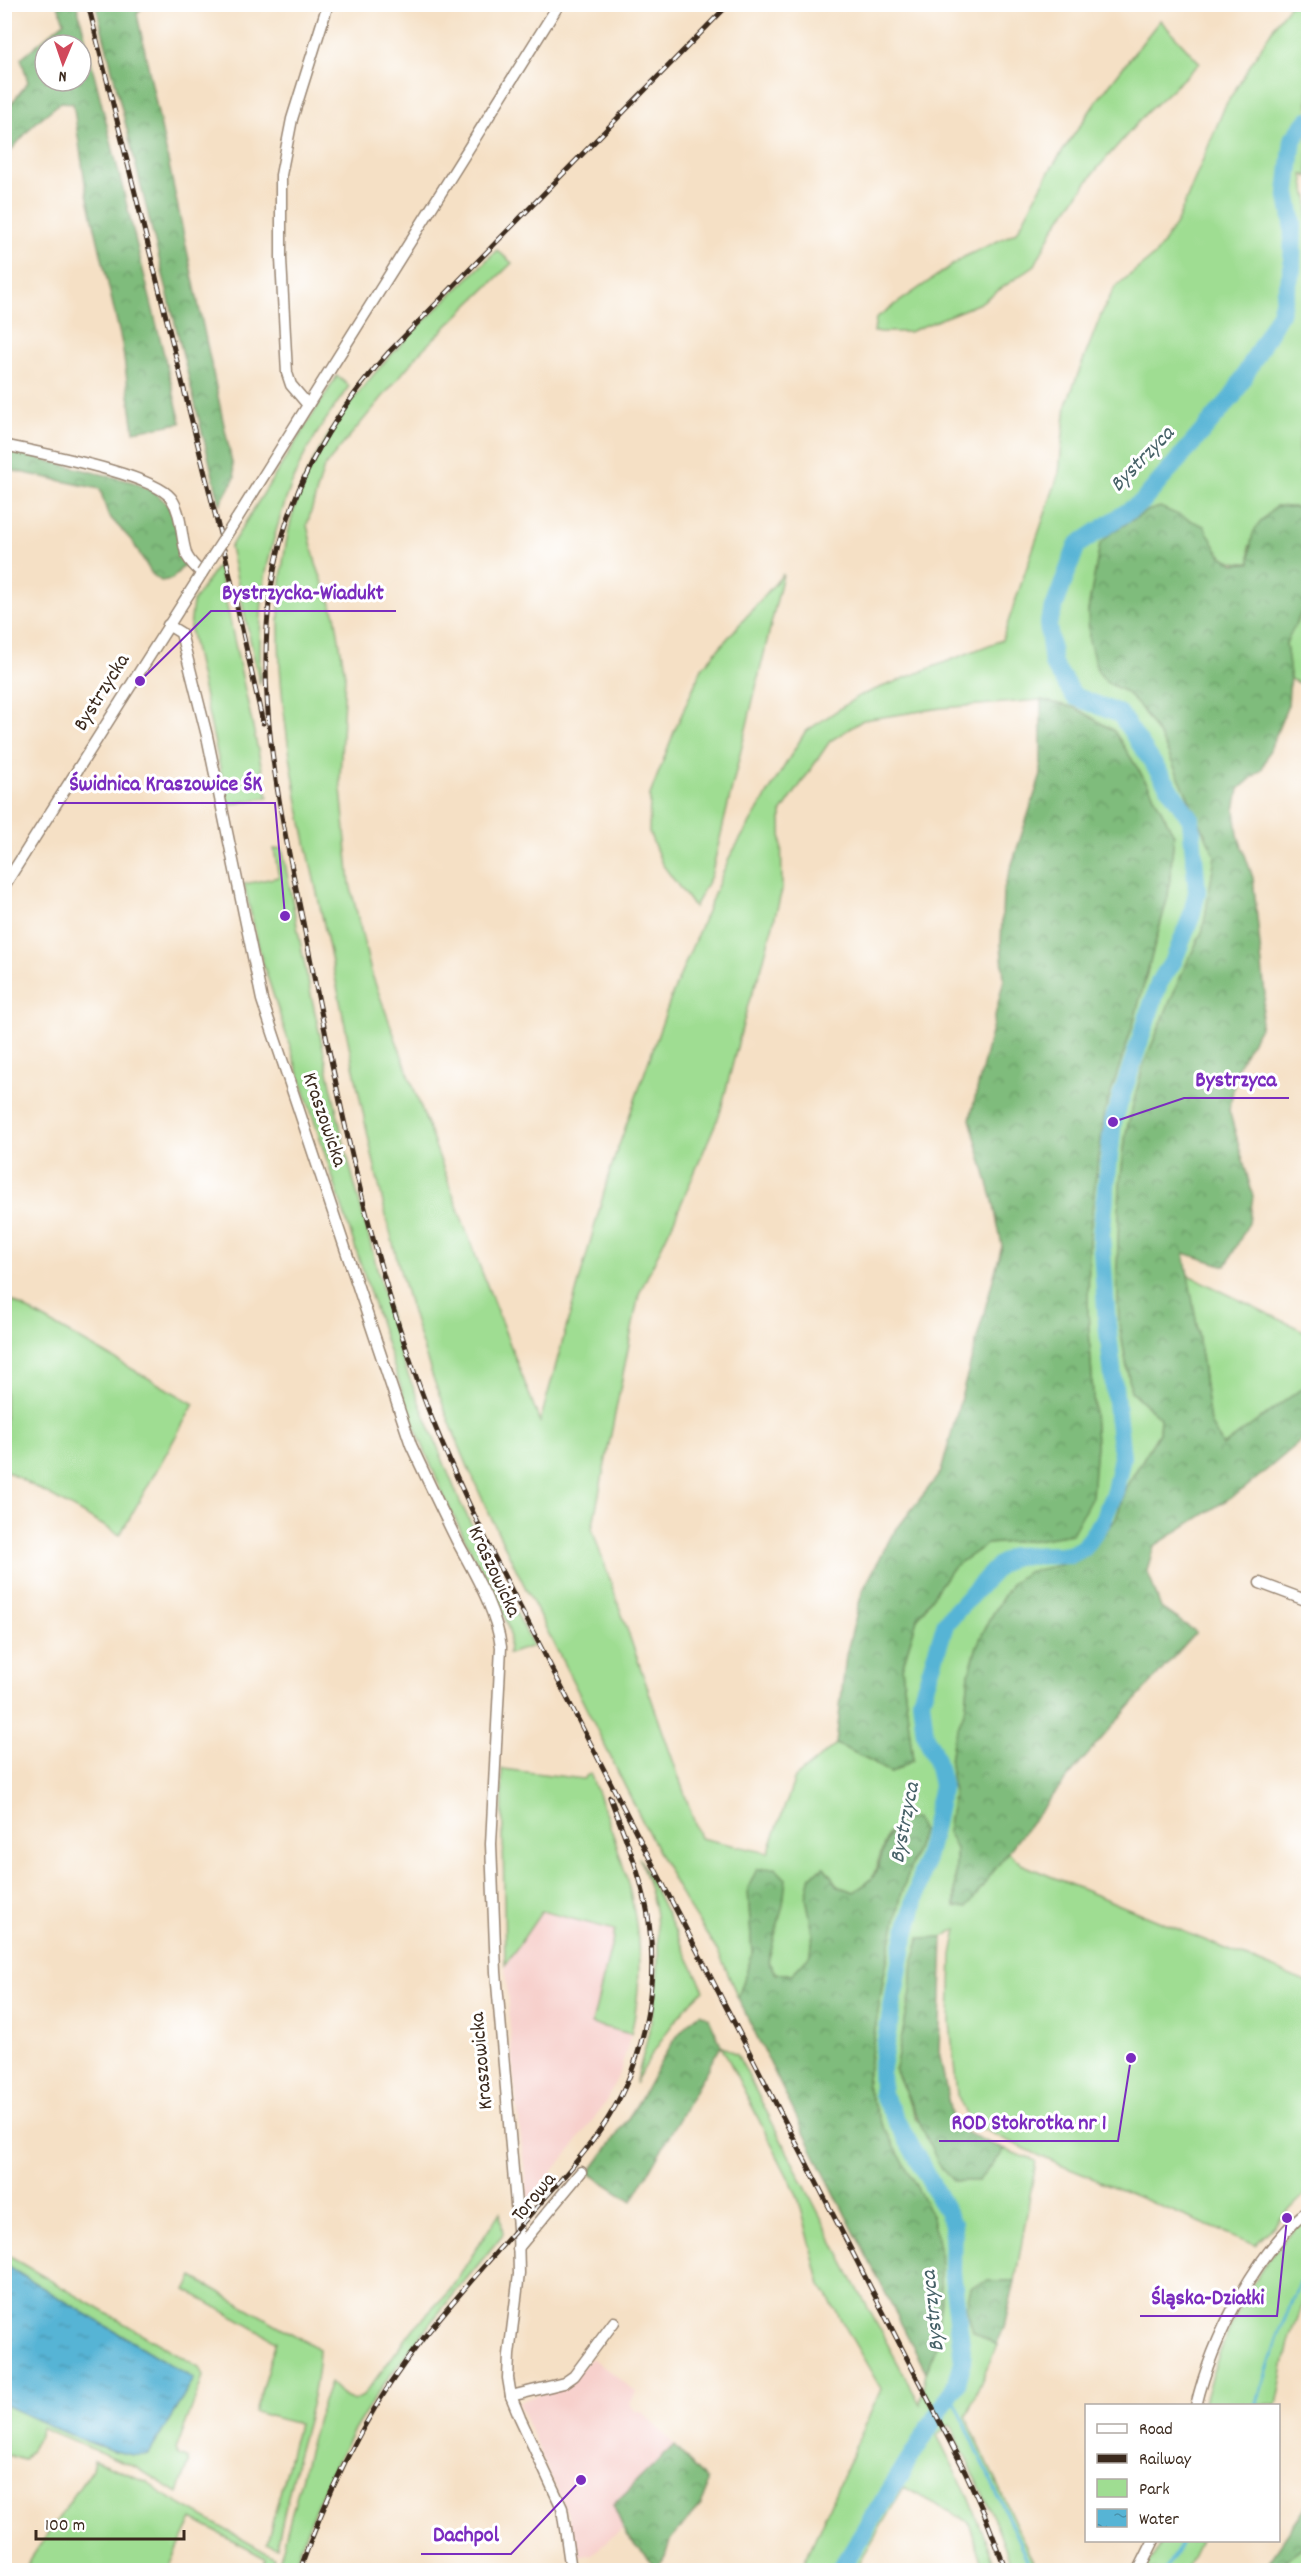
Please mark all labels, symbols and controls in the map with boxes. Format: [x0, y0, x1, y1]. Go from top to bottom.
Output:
north arrow [33, 33, 93, 93]
text: N [58, 64, 67, 87]
water label: Bystrzyca [1104, 419, 1184, 500]
callout: Bystrzycka-Wiadukt [211, 571, 396, 611]
text: Bystrzycka-Wiadukt [222, 579, 385, 610]
street label: Bystrzycka [67, 648, 139, 738]
callout: Świdnica Kraszowice ŚK [58, 763, 275, 803]
text: Świdnica Kraszowice ŚK [70, 770, 262, 801]
callout: Bystrzyca [1184, 1058, 1289, 1098]
text: Bystrzyca [1195, 1066, 1277, 1097]
street label: Kraszowicka [293, 1069, 353, 1172]
street label: Kraszowicka [459, 1521, 528, 1624]
water label: Bystrzyca [883, 1778, 929, 1866]
street label: Kraszowicka [464, 2010, 502, 2111]
callout: ROD Stokrotka nr 1 [939, 2101, 1118, 2141]
text: ROD Stokrotka nr 1 [952, 2109, 1107, 2140]
street label: Torowa [505, 2166, 565, 2229]
water label: Bystrzyca [914, 2267, 954, 2353]
callout: Śląska-Działki [1140, 2276, 1277, 2316]
text: Śląska-Działki [1152, 2284, 1264, 2315]
legend [1085, 2404, 1280, 2542]
text: Road [1139, 2418, 1173, 2443]
text: Railway [1139, 2448, 1192, 2473]
text: Park [1139, 2478, 1170, 2503]
scale bar [36, 2503, 184, 2541]
text: Water [1139, 2508, 1179, 2533]
text: 100 m [45, 2514, 85, 2539]
callout: Dachpol [421, 2514, 511, 2554]
text: Dachpol [433, 2521, 500, 2552]

